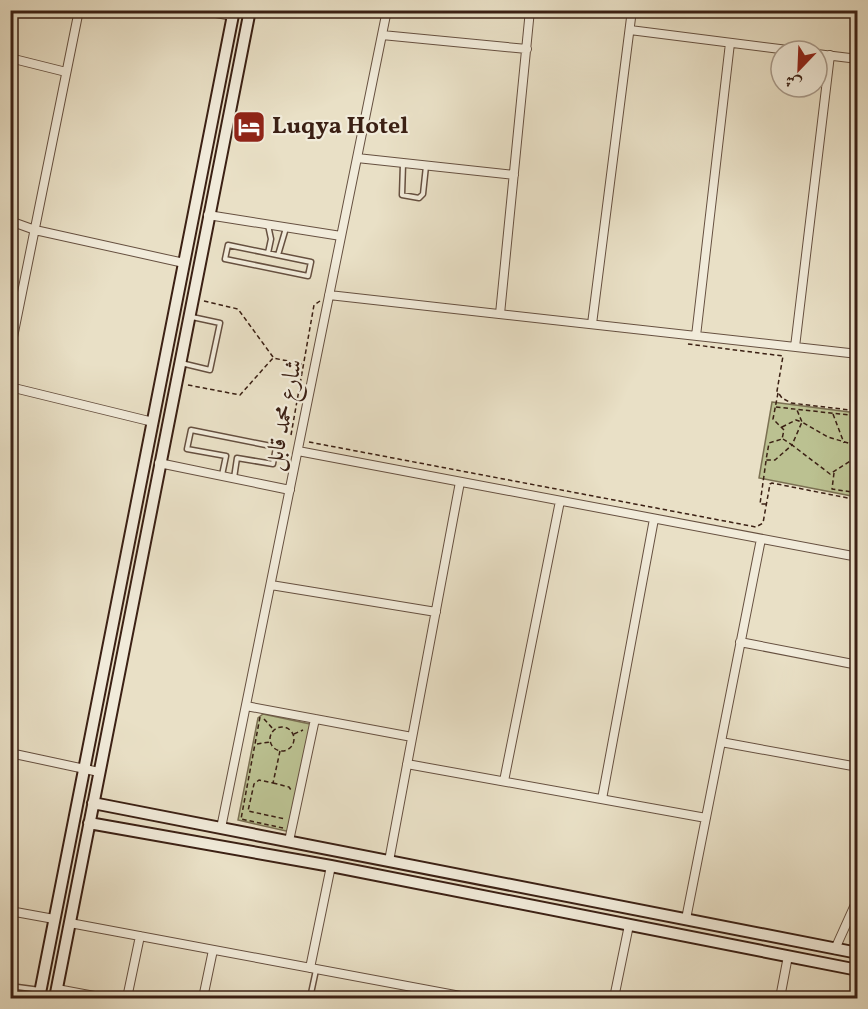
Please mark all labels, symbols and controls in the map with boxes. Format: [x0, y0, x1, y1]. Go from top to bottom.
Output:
north arrow [769, 39, 829, 99]
text: ش [782, 68, 806, 94]
hotel icon: Luqya Hotel [231, 109, 267, 145]
place label: Luqya Hotel [272, 110, 408, 144]
street label: شارع محمد قابل [258, 356, 313, 474]

